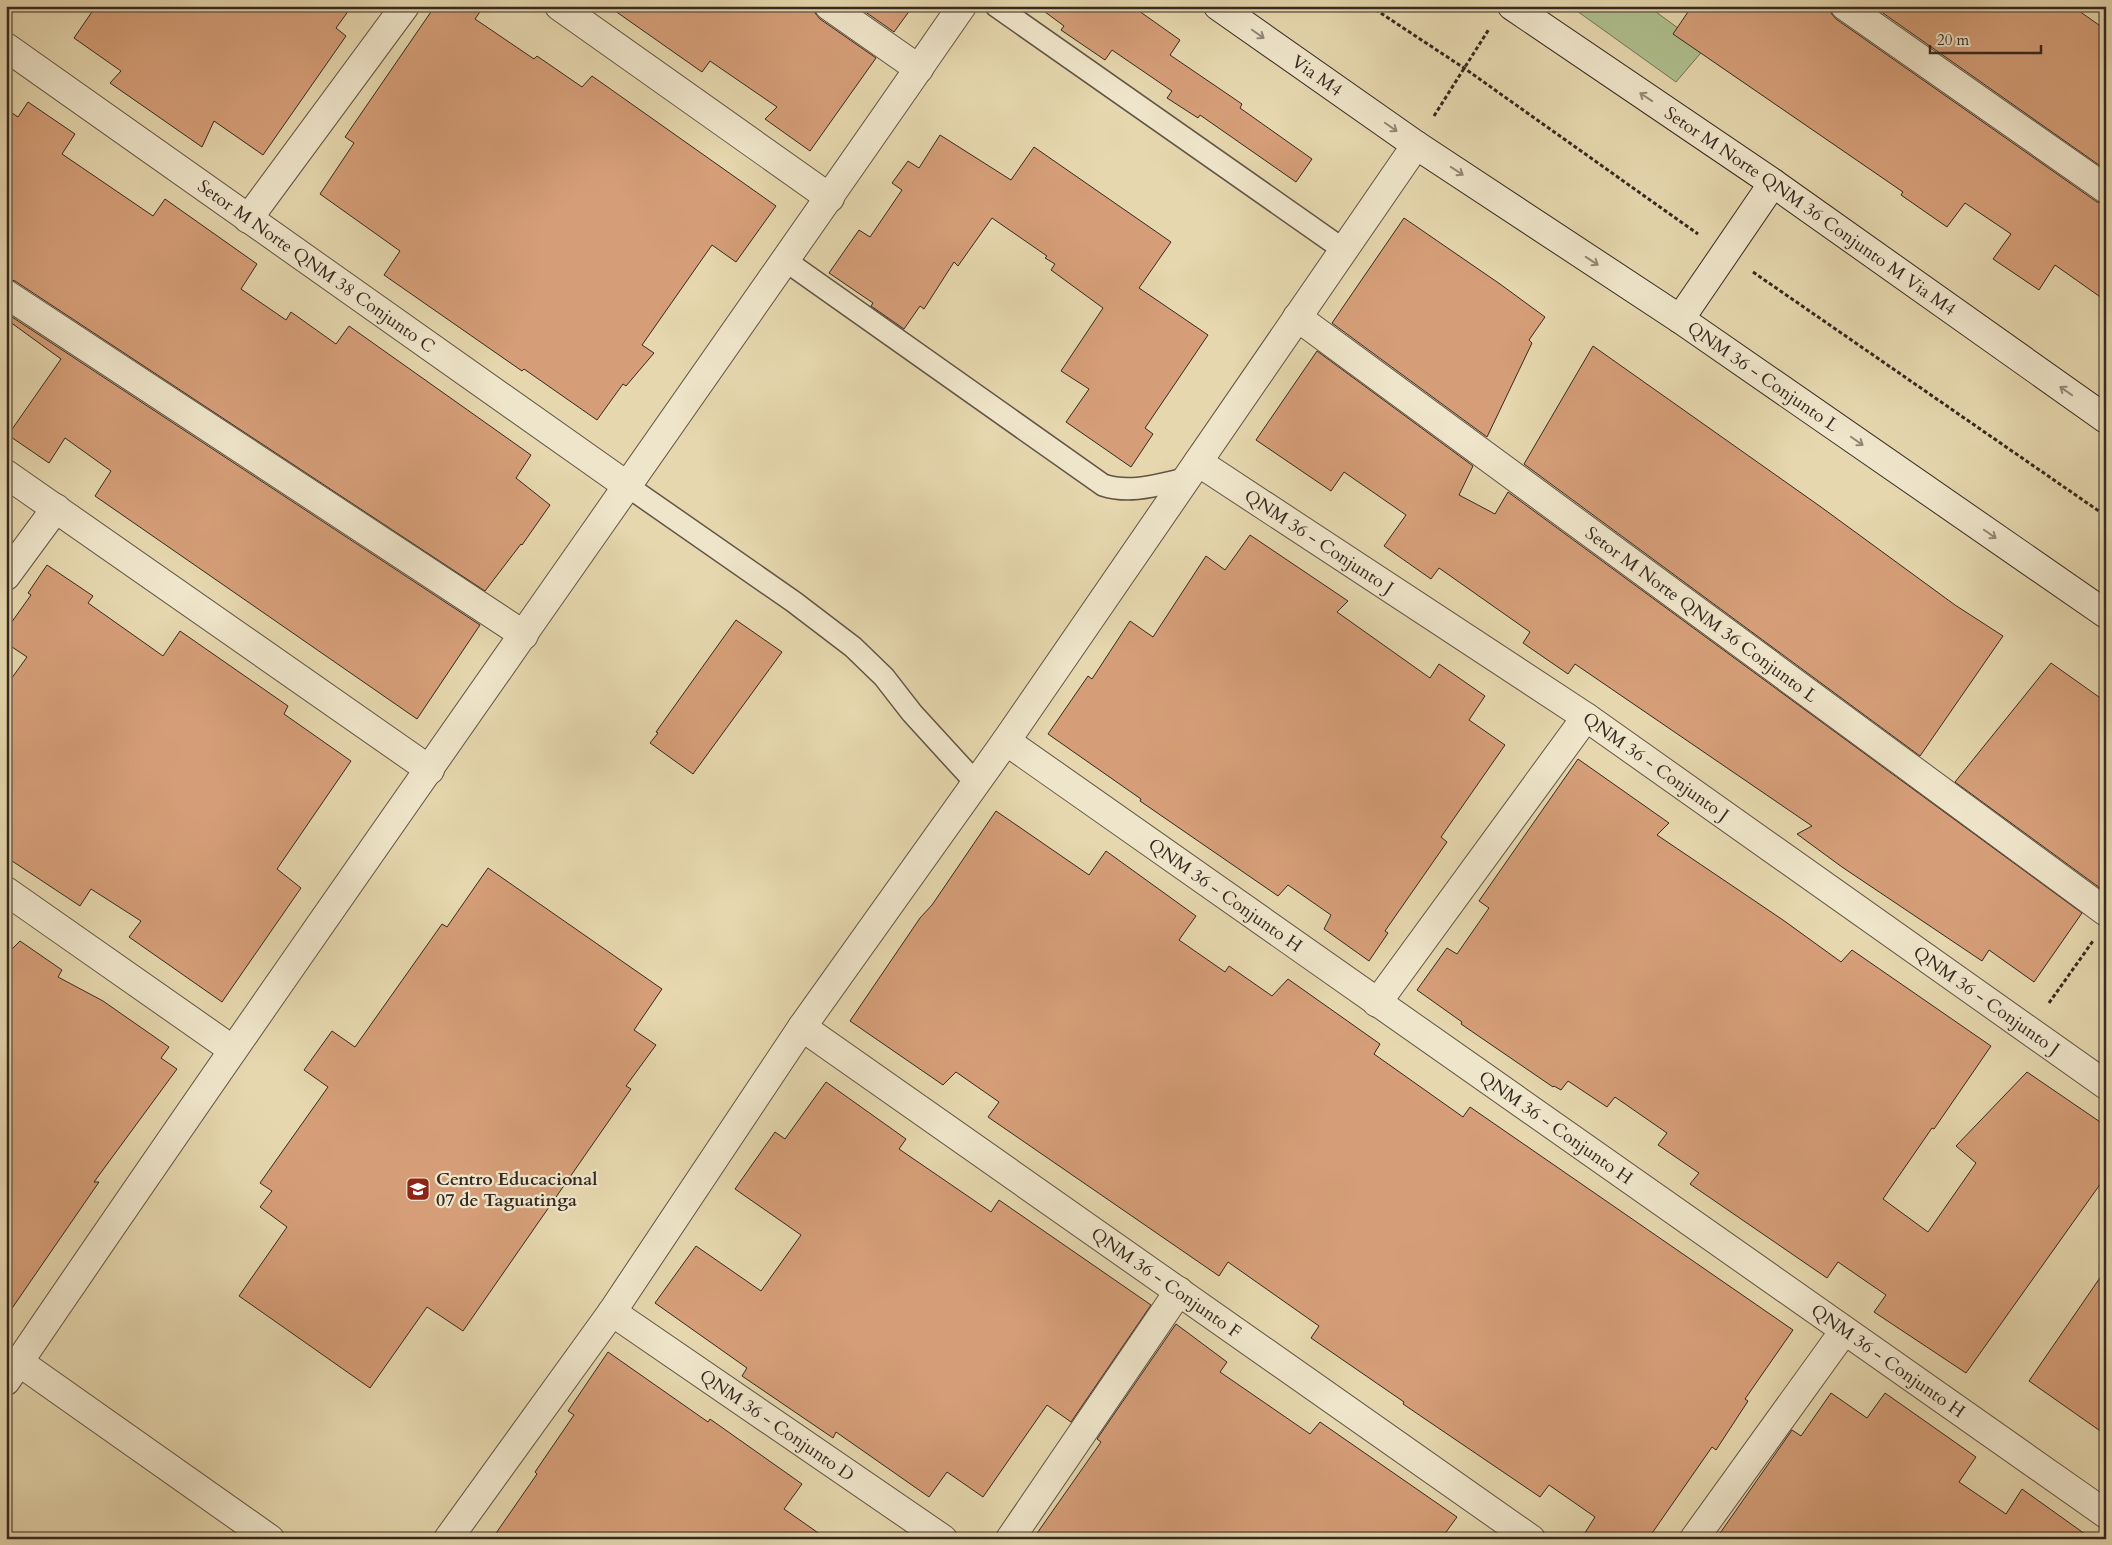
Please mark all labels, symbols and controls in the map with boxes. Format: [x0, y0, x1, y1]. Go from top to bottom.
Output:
scale bar [1930, 22, 2041, 54]
one-way arrow [1251, 29, 1265, 39]
text: 20 m [1937, 30, 1969, 50]
street label: Via M4 [1286, 49, 1348, 102]
one-way arrow [1639, 92, 1653, 102]
street label: Setor M Norte QNM 36 Conjunto M Via M4 [1660, 100, 1961, 321]
one-way arrow [1384, 122, 1398, 132]
one-way arrow [1449, 167, 1463, 177]
street label: Setor M Norte QNM 38 Conjunto C [193, 174, 440, 359]
one-way arrow [1585, 256, 1599, 266]
street label: QNM 36 - Conjunto L [1682, 315, 1844, 438]
one-way arrow [2059, 386, 2073, 396]
one-way arrow [1850, 436, 1864, 446]
street label: QNM 36 - Conjunto J [1240, 483, 1399, 600]
street label: Setor M Norte QNM 36 Conjunto L [1580, 521, 1823, 708]
one-way arrow [1983, 529, 1997, 539]
street label: QNM 36 - Conjunto J [1578, 706, 1734, 827]
street label: QNM 36 - Conjunto H [1143, 832, 1307, 958]
street label: QNM 36 - Conjunto J [1908, 940, 2065, 1061]
street label: QNM 36 - Conjunto H [1474, 1064, 1638, 1190]
place label: Centro Educacional 07 de Taguatinga [436, 1167, 597, 1213]
school or university icon: Centro Educacional 07 de Taguatinga [405, 1176, 431, 1202]
street label: QNM 36 - Conjunto F [1086, 1221, 1246, 1344]
street label: QNM 36 - Conjunto H [1806, 1298, 1970, 1424]
street label: QNM 36 - Conjunto D [695, 1363, 859, 1487]

